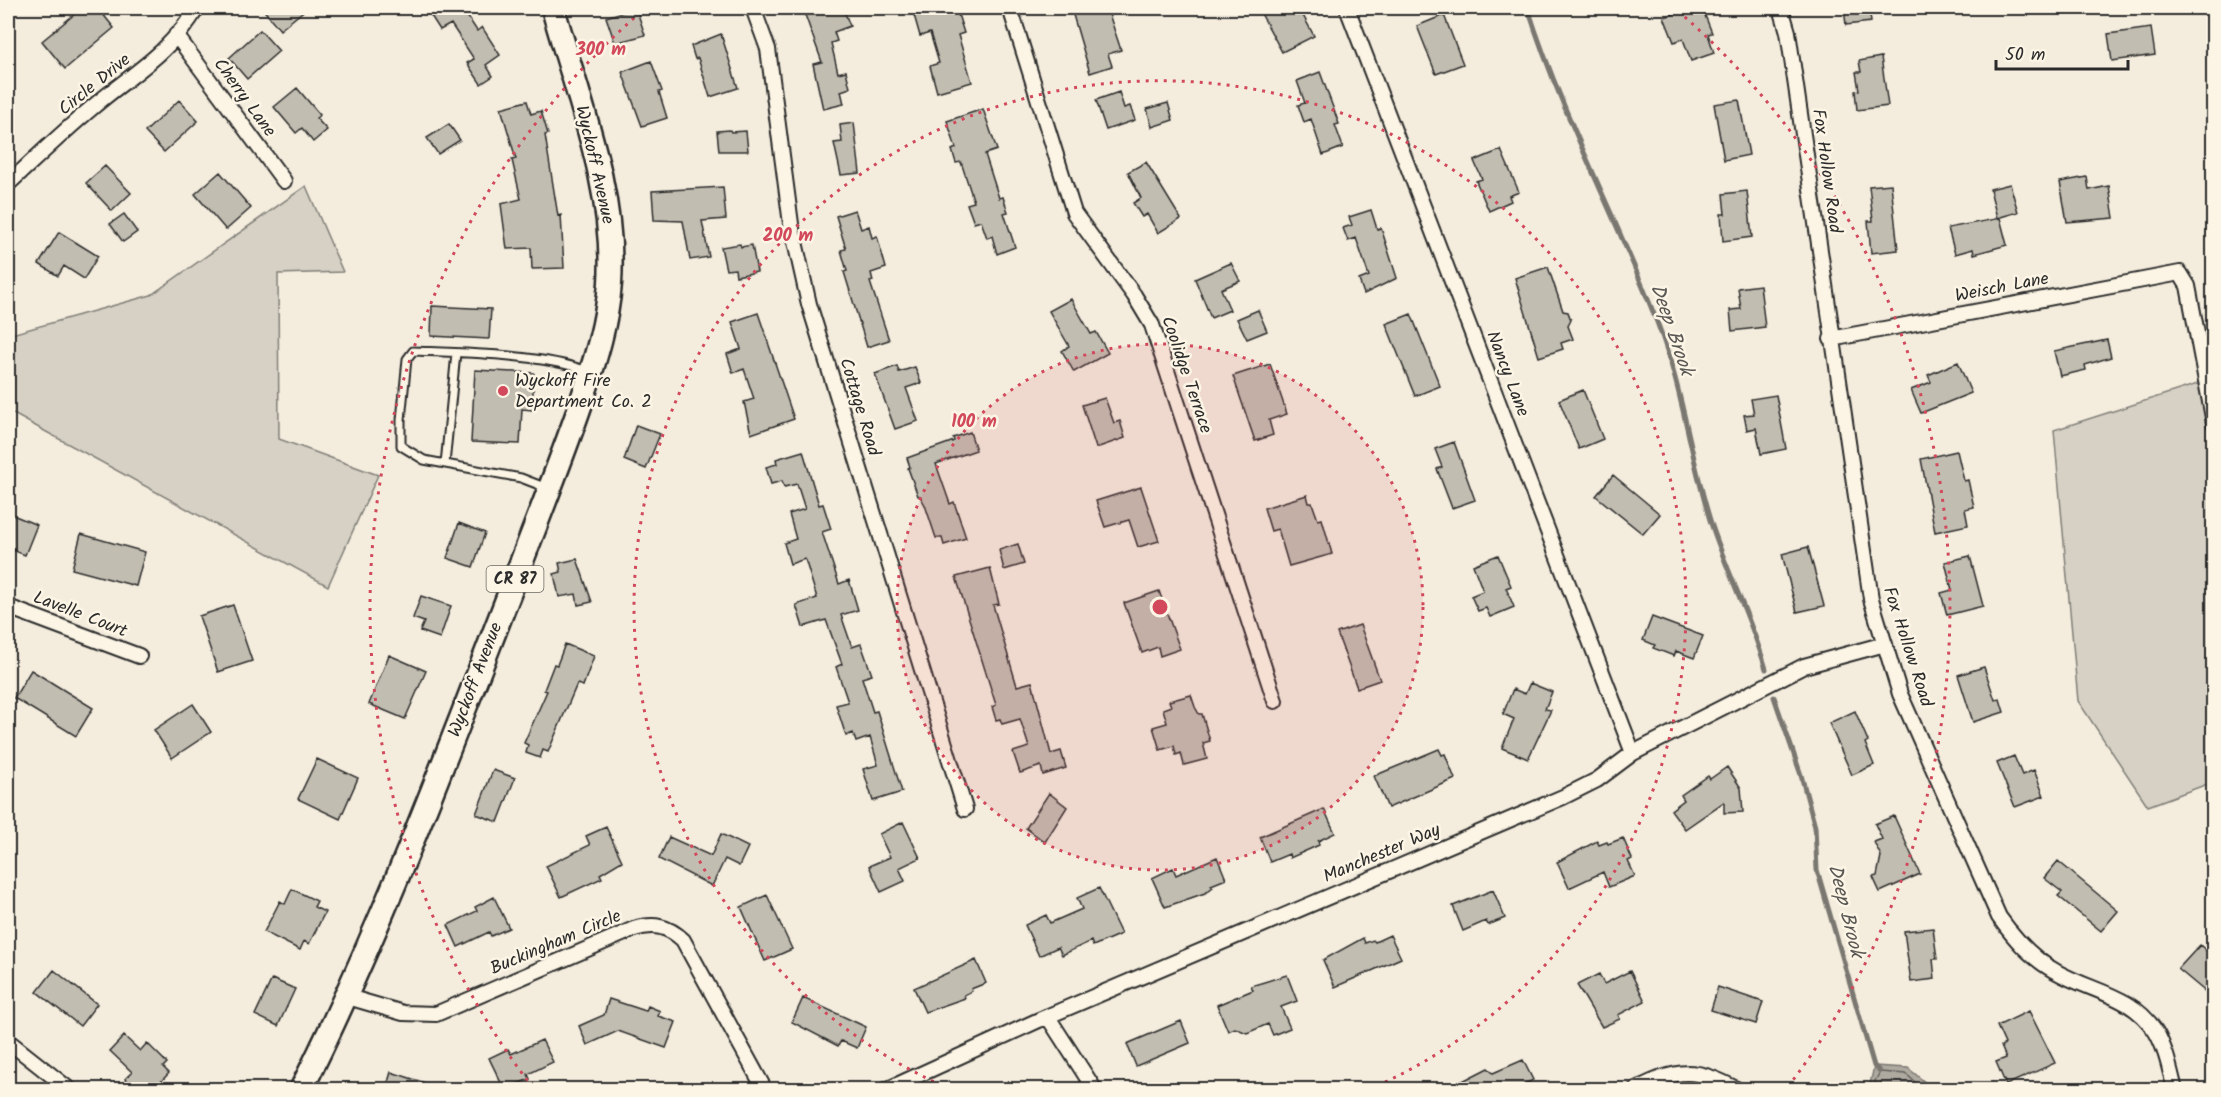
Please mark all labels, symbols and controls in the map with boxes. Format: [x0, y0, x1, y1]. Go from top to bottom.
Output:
scale bar [1996, 33, 2128, 71]
text: 300 m [575, 36, 626, 65]
text: 50 m [2005, 41, 2045, 70]
street label: Circle Drive [52, 47, 138, 123]
street label: Cherry Lane [205, 52, 283, 144]
street label: Wyckoff Avenue [566, 103, 622, 227]
street label: Fox Hollow Road [1803, 107, 1849, 236]
text: 200 m [763, 222, 814, 251]
street label: Weisch Lane [1953, 265, 2051, 311]
water label: Deep Brook [1640, 280, 1703, 383]
street label: Coolidge Terrace [1152, 312, 1220, 438]
street label: Nancy Lane [1477, 327, 1537, 421]
street label: Cottage Road [830, 354, 888, 461]
place label: Wyckoff Fire Department Co. 2 [515, 367, 652, 417]
marker: Wyckoff Fire Department Co. 2 [496, 384, 510, 398]
text: 100 m [951, 408, 997, 437]
road number: CR 87 [486, 566, 544, 592]
street label: Fox Hollow Road [1874, 583, 1940, 712]
street label: Lavelle Court [29, 584, 132, 647]
centre of rings [1150, 597, 1170, 617]
street label: Wyckoff Avenue [441, 618, 511, 742]
street label: Manchester Way [1319, 816, 1446, 892]
water label: Deep Brook [1818, 861, 1873, 964]
street label: Buckingham Circle [486, 902, 626, 984]

